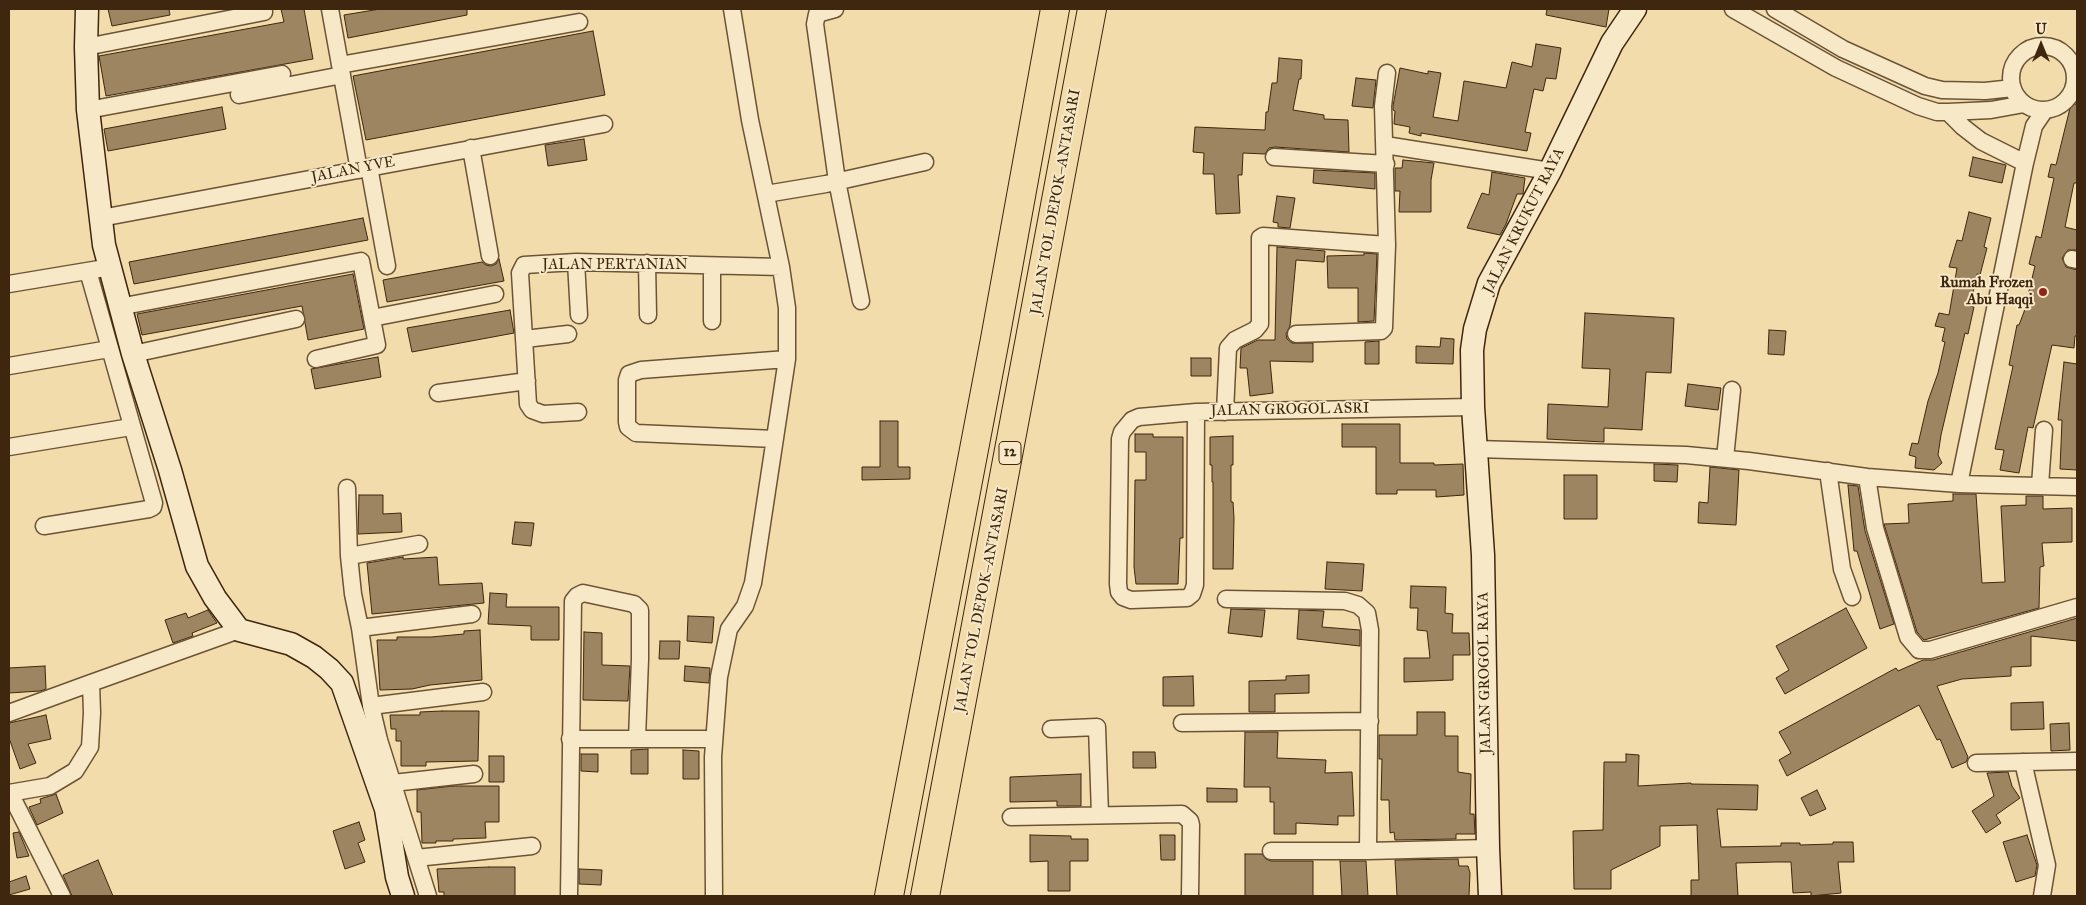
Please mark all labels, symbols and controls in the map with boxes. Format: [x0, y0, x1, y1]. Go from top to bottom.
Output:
north arrow [2016, 20, 2066, 70]
text: U [2035, 21, 2047, 38]
street label: JALAN TOL DEPOK–ANTASARI [1027, 88, 1085, 316]
street label: JALAN KRUKUT RAYA [1479, 145, 1569, 297]
street label: JALAN YVE [310, 153, 396, 187]
street label: JALAN PERTANIAN [542, 256, 688, 274]
place label: Rumah Frozen Abu Haqqi [1940, 274, 2033, 309]
marker: Rumah Frozen Abu Haqqi [2037, 286, 2049, 298]
street label: JALAN GROGOL ASRI [1211, 400, 1369, 420]
road number: 12 [999, 442, 1021, 464]
street label: JALAN TOL DEPOK–ANTASARI [951, 486, 1013, 714]
street label: JALAN GROGOL RAYA [1475, 592, 1495, 754]

